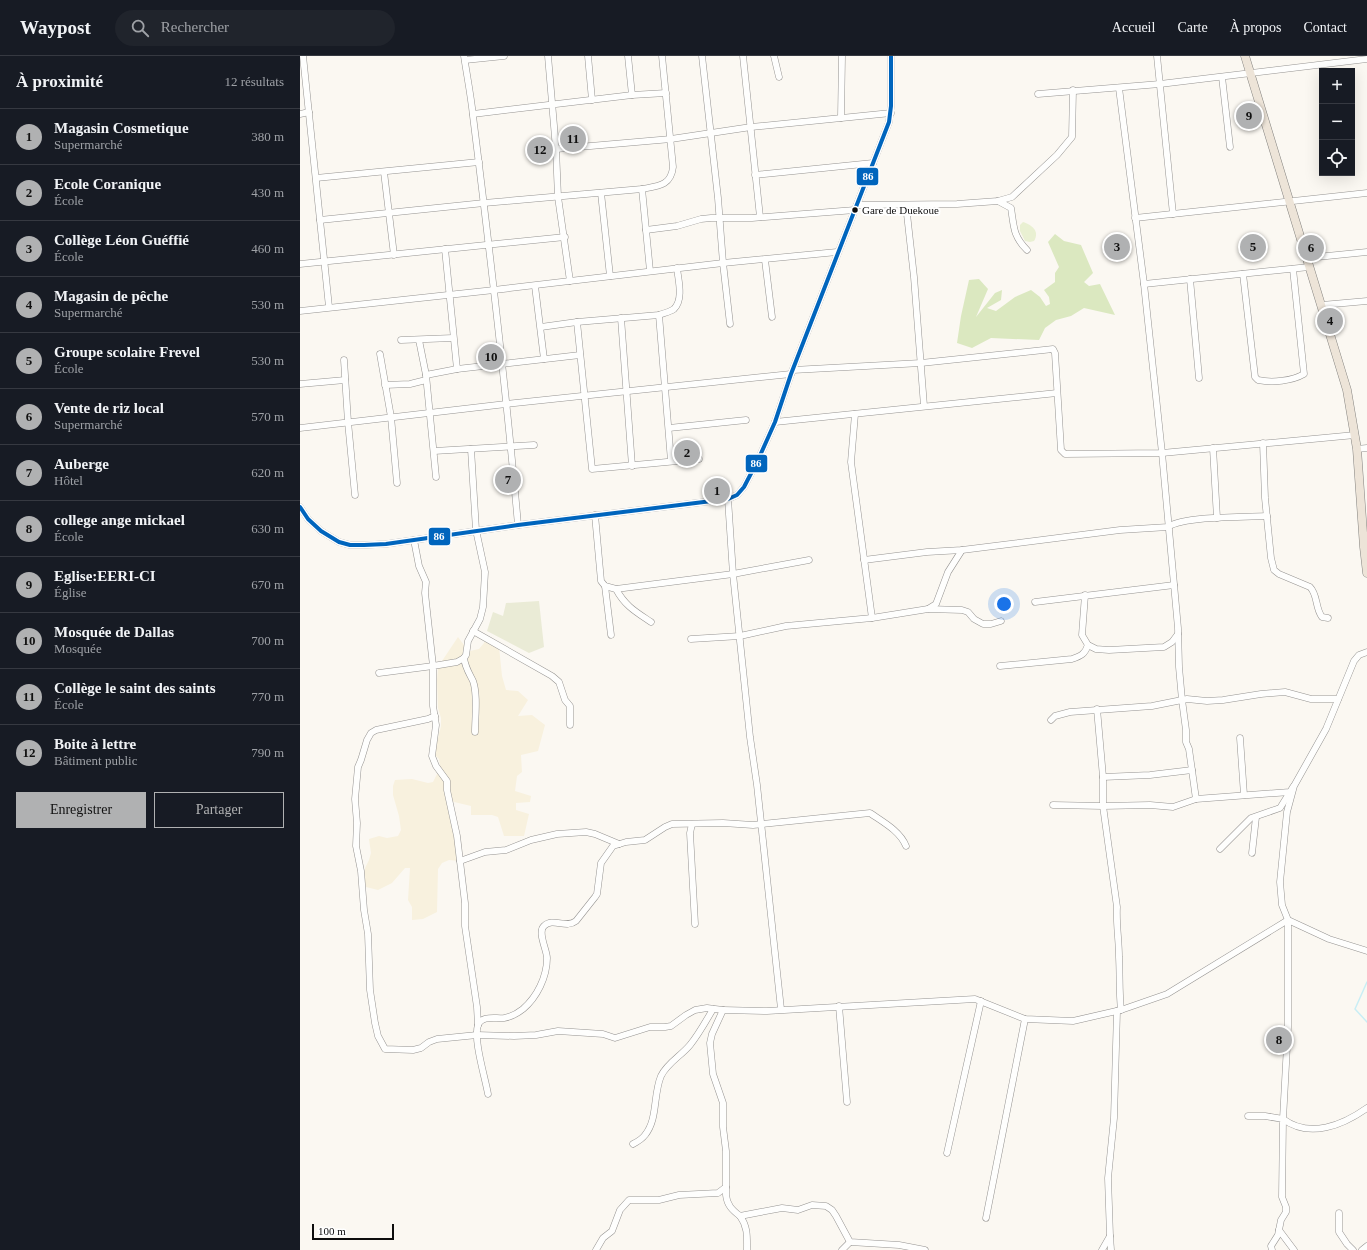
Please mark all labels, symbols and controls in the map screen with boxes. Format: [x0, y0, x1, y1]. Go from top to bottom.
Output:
search box [115, 10, 395, 46]
text: Waypost [20, 17, 91, 38]
icon: search [129, 17, 151, 39]
text: Rechercher [161, 19, 229, 35]
text: Accueil [1112, 20, 1155, 35]
text: Carte [1177, 20, 1208, 35]
text: À propos [1230, 20, 1281, 35]
text: Contact [1303, 20, 1347, 35]
map controls [1319, 68, 1355, 176]
button: + [1319, 68, 1355, 104]
text: À proximité [16, 72, 103, 91]
text: 12 résultats [224, 74, 284, 89]
pin: 9 [1236, 101, 1262, 131]
button: − [1319, 104, 1355, 140]
text: Magasin Cosmetique [54, 120, 189, 136]
pin: 11 [560, 124, 586, 154]
text: 1 [26, 129, 32, 144]
text: 380 m [251, 129, 284, 144]
pin: 12 [527, 135, 553, 165]
text: Supermarché [54, 137, 123, 152]
button: locate [1319, 140, 1355, 176]
line badge: 86 [856, 167, 879, 186]
text: 86 [863, 170, 874, 182]
text: Ecole Coranique [54, 176, 161, 192]
text: 2 [26, 185, 32, 200]
text: 430 m [251, 185, 284, 200]
text: École [54, 193, 84, 208]
place label: Gare de Duekoue [862, 204, 939, 216]
marker: Gare de Duekoue [850, 205, 860, 215]
text: Collège Léon Guéffié [54, 232, 189, 248]
pin: 3 [1104, 232, 1130, 262]
pin: 5 [1240, 232, 1266, 262]
pin: 6 [1298, 233, 1324, 263]
text: 3 [26, 241, 32, 256]
text: 460 m [251, 241, 284, 256]
text: École [54, 249, 84, 264]
text: Magasin de pêche [54, 288, 168, 304]
text: 4 [26, 297, 32, 312]
text: 530 m [251, 297, 284, 312]
text: Supermarché [54, 305, 123, 320]
pin: 4 [1317, 306, 1343, 336]
pin: 10 [478, 342, 504, 372]
text: Groupe scolaire Frevel [54, 344, 200, 360]
text: 5 [26, 353, 32, 368]
text: 530 m [251, 353, 284, 368]
text: École [54, 361, 84, 376]
text: Vente de riz local [54, 400, 164, 416]
text: 6 [26, 409, 32, 424]
text: 570 m [251, 409, 284, 424]
text: Supermarché [54, 417, 123, 432]
pin: 2 [674, 438, 700, 468]
line badge: 86 [745, 454, 768, 473]
text: Auberge [54, 456, 109, 472]
text: 86 [751, 457, 762, 469]
text: 7 [26, 465, 32, 480]
text: 620 m [251, 465, 284, 480]
pin: 7 [495, 465, 521, 495]
text: Hôtel [54, 473, 83, 488]
pin: 1 [704, 476, 730, 506]
text: college ange mickael [54, 512, 185, 528]
text: 8 [26, 521, 32, 536]
text: 630 m [251, 521, 284, 536]
line badge: 86 [428, 527, 451, 546]
text: École [54, 529, 84, 544]
text: 86 [434, 530, 445, 542]
text: Eglise:EERI-CI [54, 568, 156, 584]
text: 9 [26, 577, 32, 592]
text: 670 m [251, 577, 284, 592]
text: Église [54, 585, 87, 600]
your location [994, 594, 1014, 614]
text: Mosquée de Dallas [54, 624, 174, 640]
text: 10 [23, 633, 36, 648]
text: 700 m [251, 633, 284, 648]
text: Mosquée [54, 641, 102, 656]
text: Collège le saint des saints [54, 680, 216, 696]
text: 11 [23, 689, 35, 704]
text: 770 m [251, 689, 284, 704]
text: École [54, 697, 84, 712]
text: Boite à lettre [54, 736, 136, 752]
text: 12 [23, 745, 36, 760]
text: 790 m [251, 745, 284, 760]
text: Bâtiment public [54, 753, 137, 768]
button: Enregistrer [16, 792, 146, 828]
button: Partager [154, 792, 284, 828]
pin: 8 [1266, 1025, 1292, 1055]
scale bar [312, 1222, 394, 1241]
text: 100 m [318, 1225, 346, 1237]

